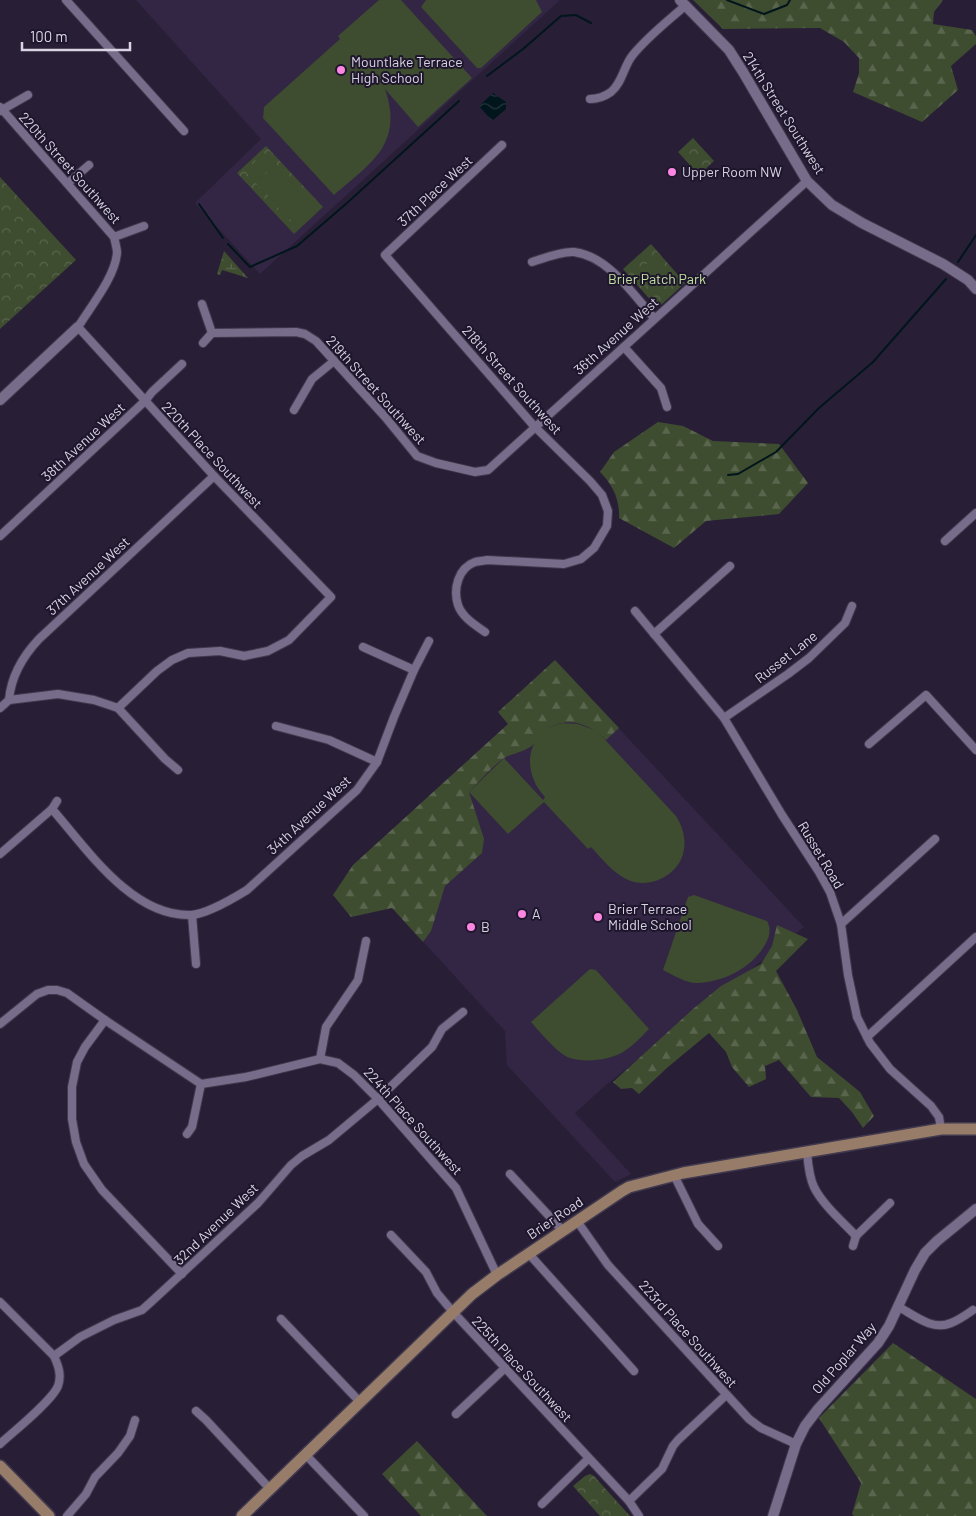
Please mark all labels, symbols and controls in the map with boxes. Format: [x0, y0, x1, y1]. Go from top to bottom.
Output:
scale bar [22, 20, 130, 52]
text: 100 m [30, 27, 68, 45]
street label: 214th Street Southwest [740, 48, 829, 177]
place label: Mountlake Terrace High School [351, 53, 463, 86]
marker: Mountlake Terrace High School [335, 64, 347, 76]
street label: 220th Street Southwest [16, 108, 125, 227]
street label: 37th Place West [394, 152, 476, 230]
place label: Upper Room NW [682, 163, 782, 180]
marker: Upper Room NW [666, 166, 678, 178]
park label: Brier Patch Park [608, 270, 706, 287]
street label: 36th Avenue West [570, 293, 661, 378]
street label: 218th Street Southwest [459, 322, 566, 438]
street label: 219th Street Southwest [323, 332, 430, 448]
street label: 220th Place Southwest [159, 398, 266, 511]
street label: 38th Avenue West [37, 399, 128, 485]
street label: 37th Avenue West [43, 533, 133, 618]
street label: Russet Lane [751, 627, 820, 686]
street label: 34th Avenue West [263, 771, 354, 858]
street label: Russet Road [795, 818, 848, 891]
place label: Brier Terrace Middle School [608, 900, 692, 933]
place label: A [532, 905, 541, 922]
marker: A [516, 908, 528, 920]
marker: Brier Terrace Middle School [592, 911, 604, 923]
place label: B [481, 918, 490, 935]
marker: B [465, 921, 477, 933]
street label: 224th Place Southwest [360, 1063, 466, 1178]
street label: 32nd Avenue West [170, 1179, 261, 1268]
street label: Brier Road [524, 1193, 586, 1242]
street label: 223rd Place Southwest [636, 1276, 741, 1391]
street label: 225th Place Southwest [469, 1312, 576, 1425]
street label: Old Poplar Way [808, 1318, 880, 1397]

